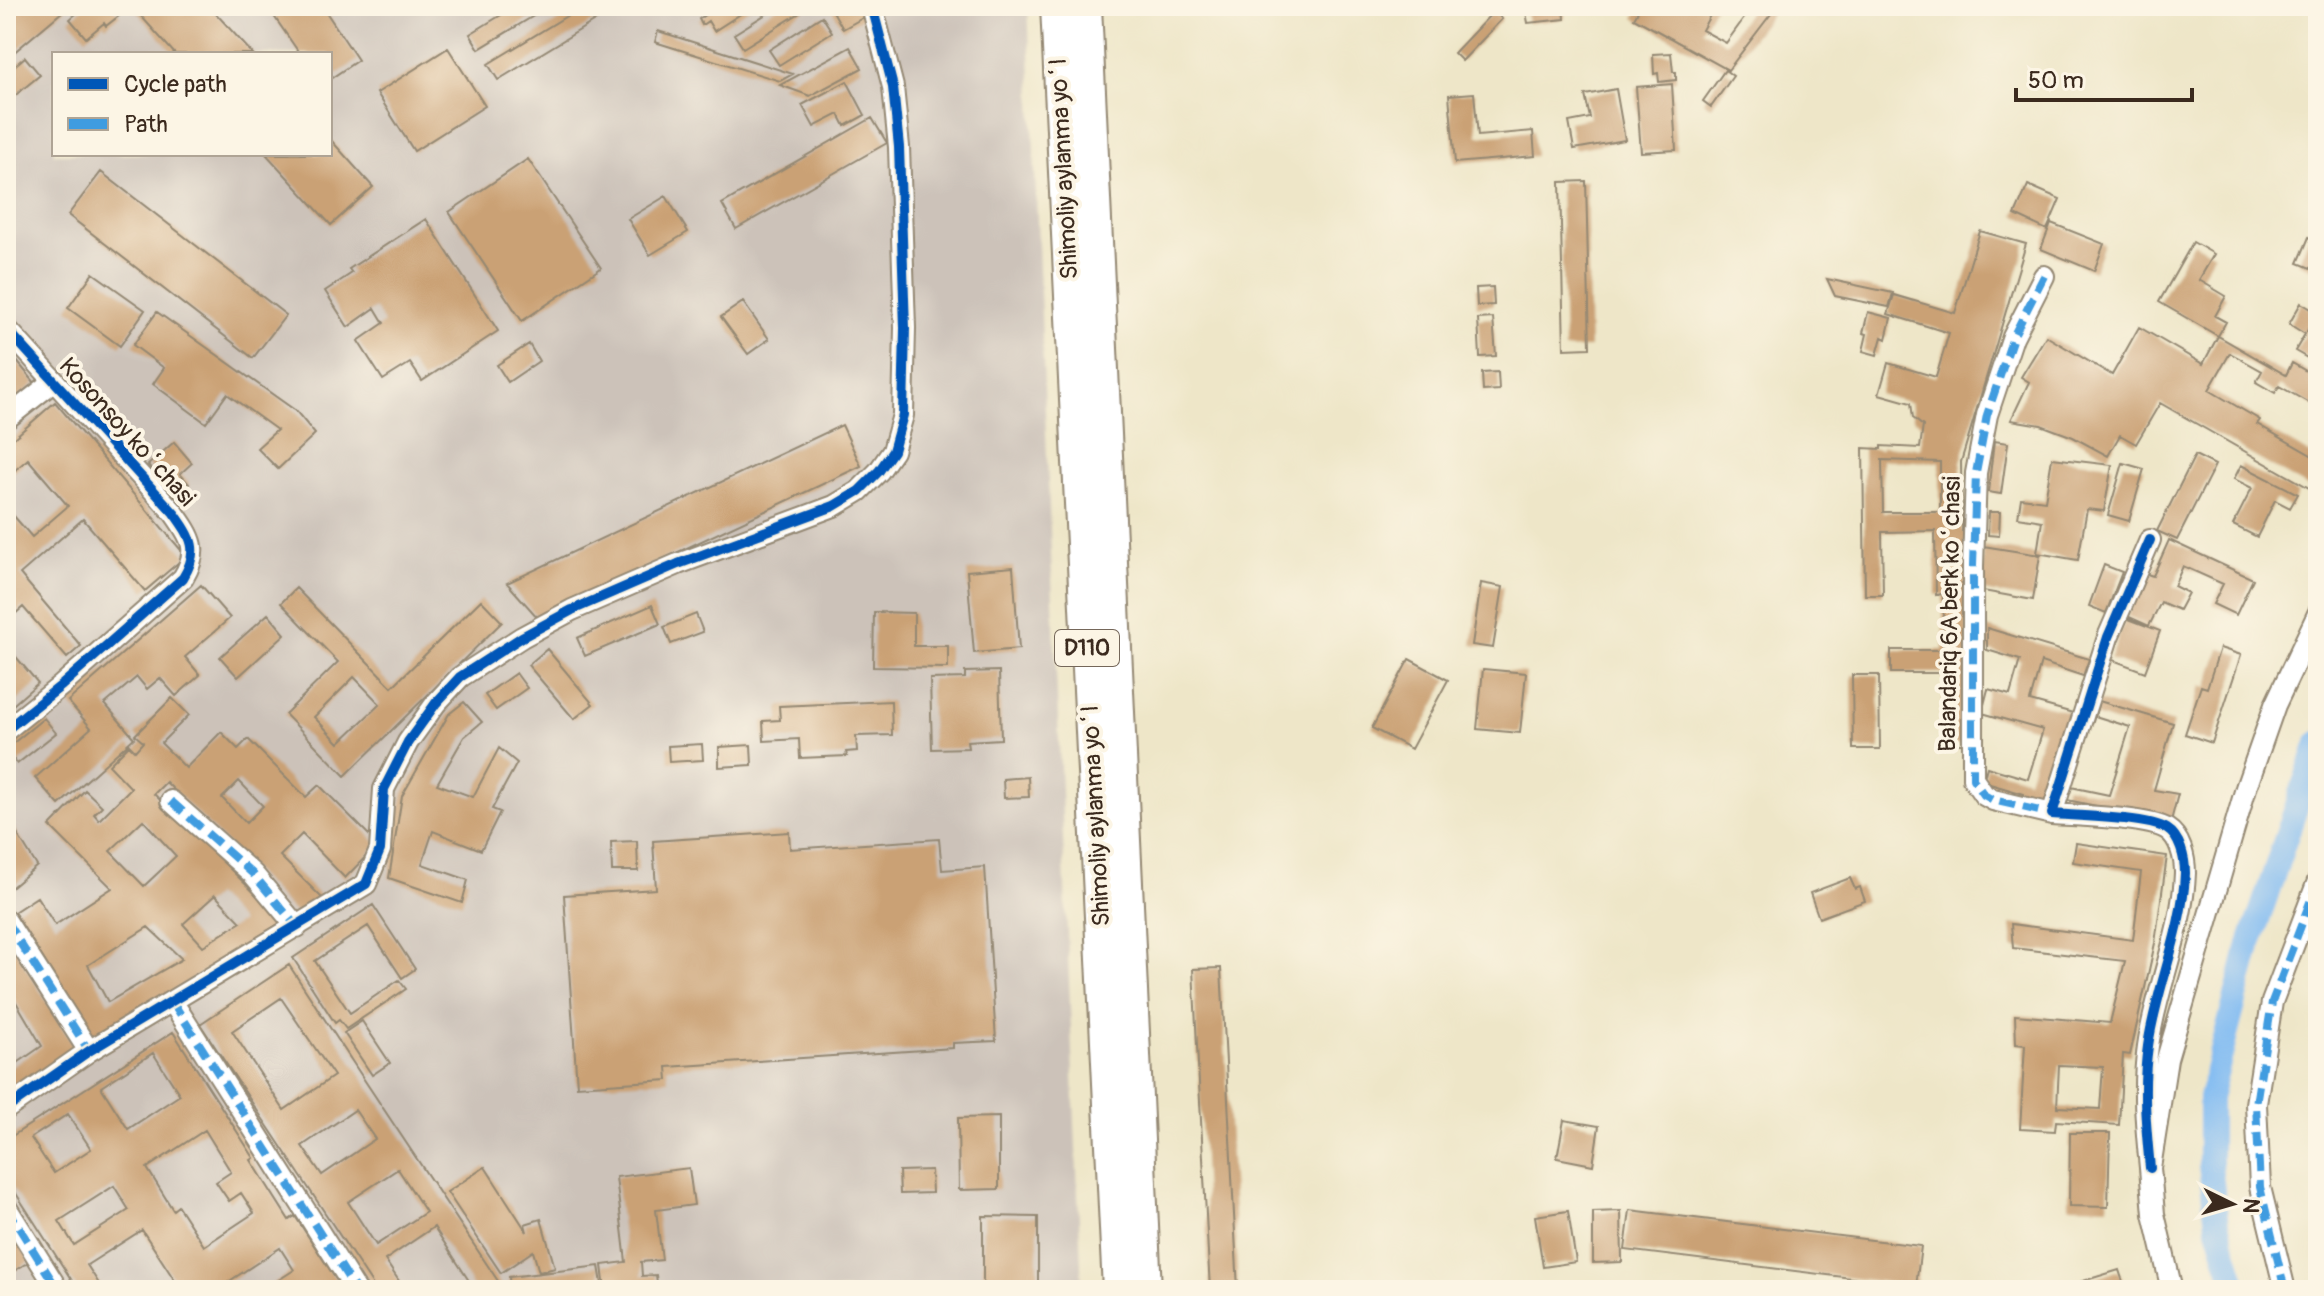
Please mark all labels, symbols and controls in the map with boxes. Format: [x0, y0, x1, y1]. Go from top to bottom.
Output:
legend [52, 52, 332, 156]
scale bar [2016, 52, 2192, 102]
street label: Shimoliy aylanma yoʻl [1044, 58, 1084, 280]
text: 50 m [2028, 66, 2084, 95]
text: Cycle path [124, 70, 227, 99]
text: Path [124, 110, 168, 139]
street label: Kosonsoy koʻchasi [53, 352, 201, 512]
street label: Balandariq 6A berk koʻchasi [1933, 476, 1967, 752]
road number: D110 [1055, 630, 1119, 666]
street label: Shimoliy aylanma yoʻl [1076, 705, 1116, 927]
north arrow [2192, 1164, 2272, 1244]
text: N [2236, 1197, 2266, 1214]

